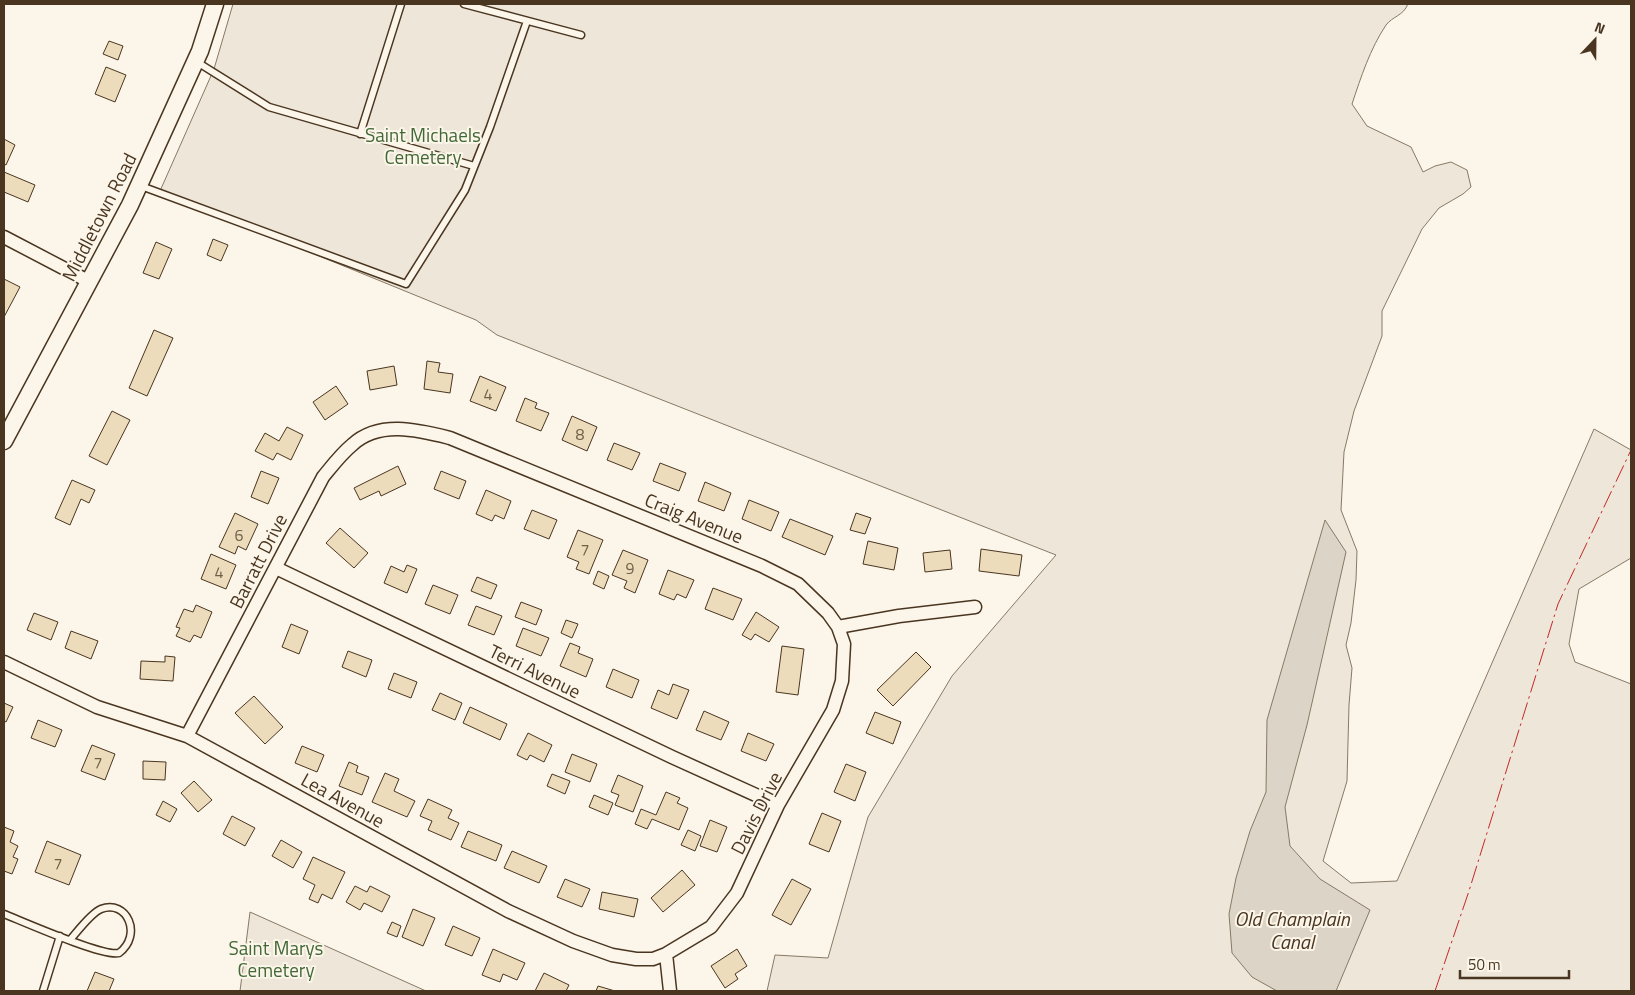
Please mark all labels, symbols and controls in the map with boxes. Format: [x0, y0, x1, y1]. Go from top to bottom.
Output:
north arrow [1570, 15, 1620, 65]
text: N [1592, 16, 1608, 39]
park label: Saint Michaels Cemetery [365, 120, 481, 171]
street label: Middletown Road [54, 147, 143, 286]
house number: 4 [484, 382, 493, 406]
house number: 8 [576, 422, 585, 446]
street label: Craig Avenue [641, 485, 748, 550]
street label: Barratt Drive [221, 508, 294, 613]
house number: 6 [235, 523, 244, 547]
house number: 7 [581, 537, 589, 561]
house number: 9 [626, 556, 635, 580]
house number: 4 [215, 560, 224, 584]
street label: Terri Avenue [484, 636, 586, 705]
house number: 7 [94, 750, 102, 774]
street label: Lea Avenue [296, 765, 390, 834]
street label: Davis Drive [722, 766, 789, 859]
house number: 7 [54, 851, 62, 875]
water label: Old Champlain Canal [1234, 903, 1351, 957]
park label: Saint Marys Cemetery [229, 933, 324, 984]
scale bar [1460, 948, 1569, 980]
text: 50 m [1468, 953, 1501, 976]

